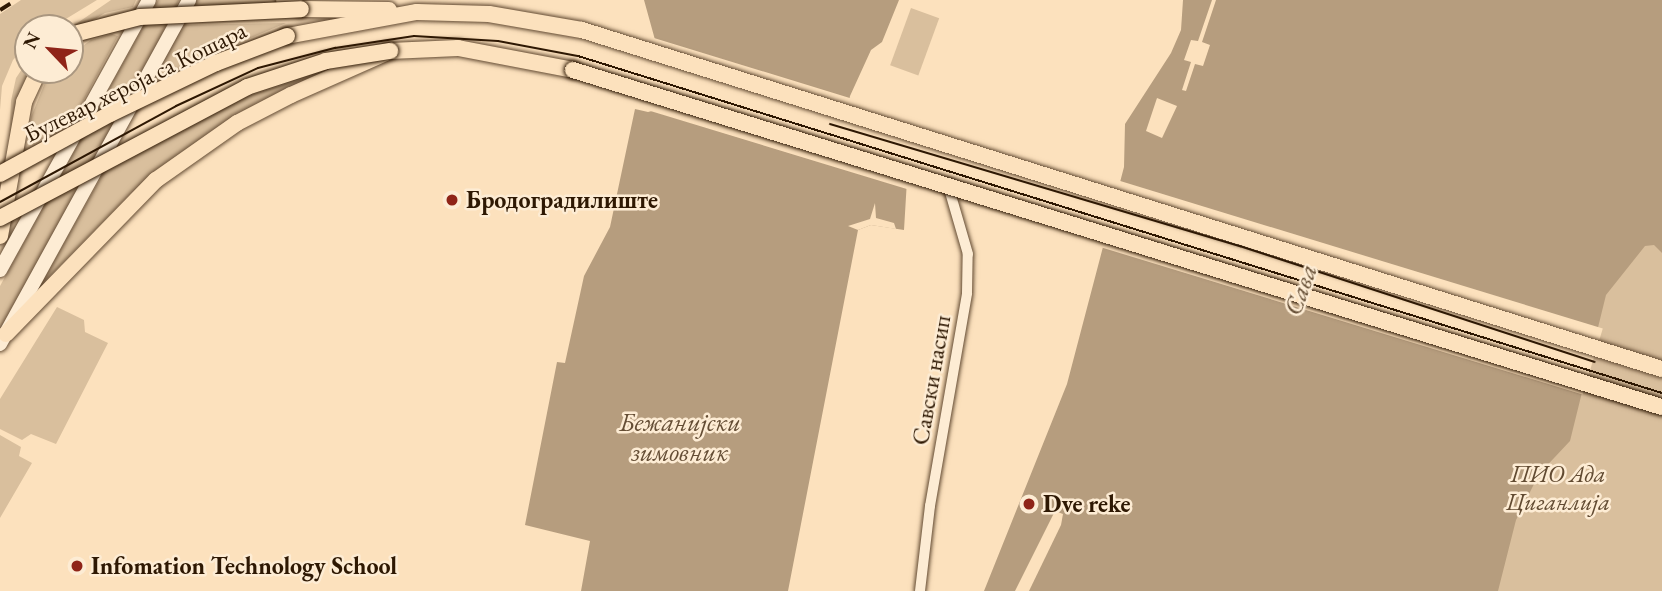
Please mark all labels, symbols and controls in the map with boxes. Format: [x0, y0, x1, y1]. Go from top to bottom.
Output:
north arrow [14, 14, 84, 84]
street label: Булевар хероја са Кошара [19, 16, 251, 148]
text: N [17, 28, 46, 53]
place label: Бродоградилиште [466, 186, 658, 214]
marker: Бродоградилиште [444, 192, 460, 208]
water label: Сава [1277, 260, 1325, 320]
street label: Савски насип [905, 313, 957, 447]
water label: Бежанијски зимовник [619, 407, 741, 468]
park label: ПИО Ада Циганлија [1506, 460, 1610, 516]
place label: Dve reke [1043, 490, 1131, 518]
marker: Dve reke [1021, 496, 1037, 512]
place label: Infomation Technology School [91, 552, 397, 580]
marker: Infomation Technology School [69, 558, 85, 574]

